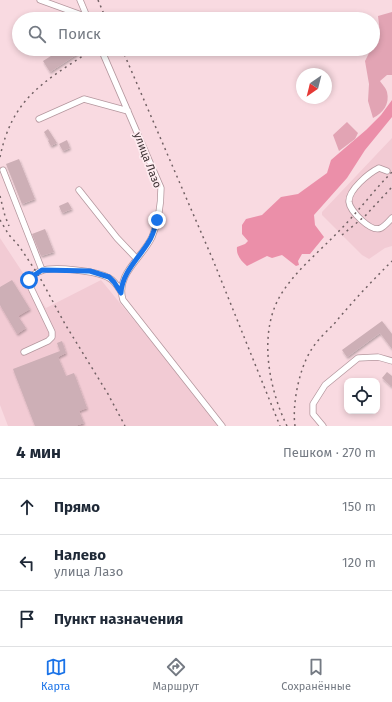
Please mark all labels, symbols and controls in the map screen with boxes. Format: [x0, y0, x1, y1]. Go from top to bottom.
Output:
search box [12, 12, 380, 56]
icon: search [26, 23, 48, 45]
text: Поиск [58, 25, 101, 43]
north arrow [296, 68, 332, 104]
street label: улица Лазо [131, 130, 164, 190]
route end [148, 211, 166, 229]
route start [20, 271, 38, 289]
map controls [344, 378, 380, 414]
button: locate [344, 378, 380, 414]
text: 4 мин [16, 442, 61, 463]
text: Пешком · 270 m [283, 445, 376, 460]
icon: ahead [16, 496, 38, 518]
text: Прямо [54, 498, 100, 516]
text: 150 m [342, 499, 376, 514]
text: Налево [54, 546, 106, 564]
icon: left [16, 552, 38, 574]
text: 120 m [342, 555, 376, 570]
text: улица Лазо [54, 564, 123, 579]
icon: arrive [16, 608, 38, 630]
text: Пункт назначения [54, 610, 183, 628]
tab: Карта [41, 656, 70, 693]
tab: Маршрут [152, 656, 199, 693]
tab: Сохранённые [281, 656, 351, 693]

